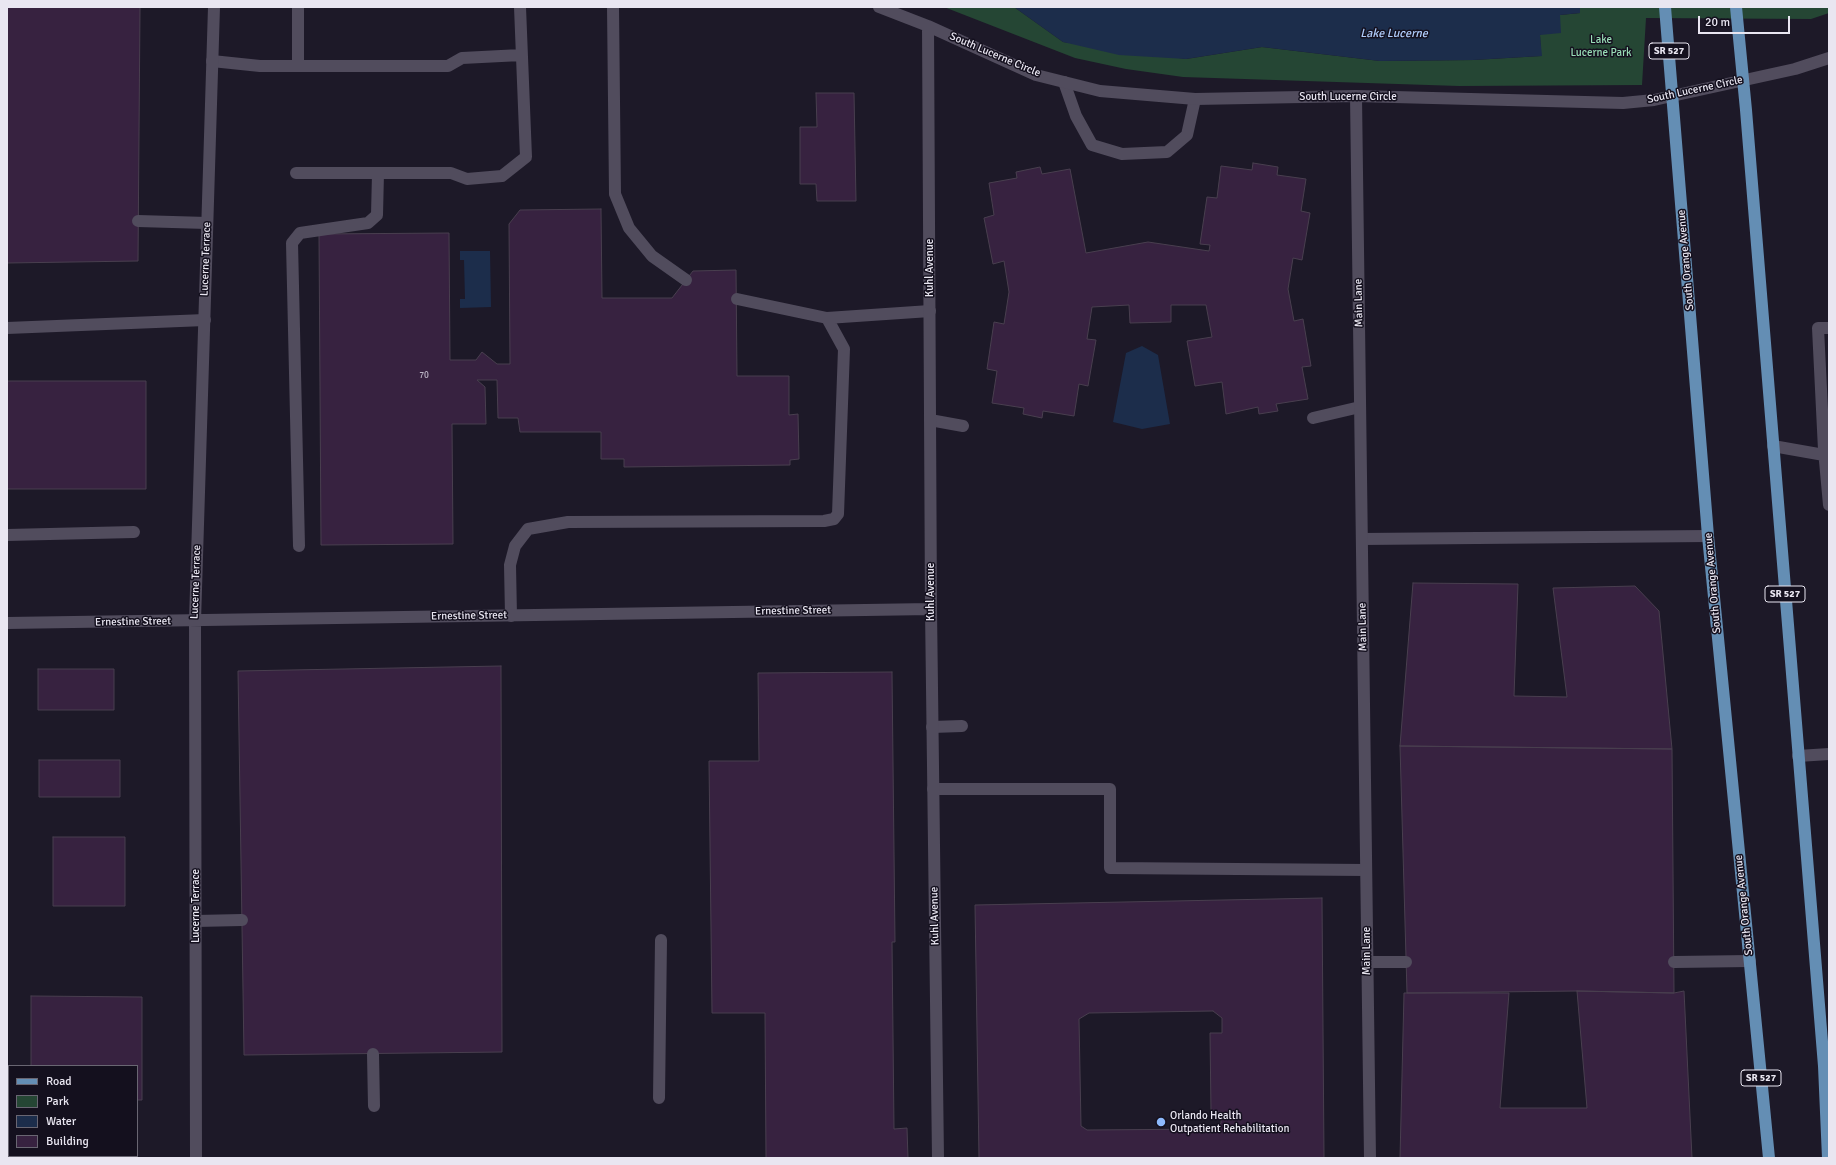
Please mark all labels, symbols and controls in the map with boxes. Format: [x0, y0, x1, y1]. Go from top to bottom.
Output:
scale bar [1700, 8, 1792, 34]
text: 20 m [1705, 15, 1730, 30]
water label: Lake Lucerne [1360, 27, 1428, 41]
street label: South Lucerne Circle [948, 30, 1042, 80]
park label: Lake Lucerne Park [1570, 33, 1632, 59]
road number: SR 527 [1649, 43, 1689, 59]
street label: South Lucerne Circle [1646, 73, 1744, 107]
street label: South Lucerne Circle [1299, 90, 1397, 104]
street label: South Orange Avenue [1675, 209, 1697, 311]
street label: Lucerne Terrace [198, 222, 214, 296]
street label: Kuhl Avenue [923, 239, 937, 297]
street label: Main Lane [1352, 279, 1366, 327]
house number: 70 [419, 371, 429, 381]
street label: South Orange Avenue [1702, 532, 1724, 634]
street label: Lucerne Terrace [188, 545, 204, 619]
street label: Kuhl Avenue [924, 563, 938, 621]
road number: SR 527 [1765, 586, 1805, 602]
street label: Main Lane [1356, 603, 1370, 651]
street label: Ernestine Street [755, 604, 831, 618]
street label: Ernestine Street [431, 609, 507, 623]
street label: Ernestine Street [95, 615, 171, 629]
street label: South Orange Avenue [1732, 854, 1756, 956]
street label: Lucerne Terrace [189, 869, 203, 943]
street label: Kuhl Avenue [928, 887, 942, 945]
street label: Main Lane [1360, 927, 1374, 975]
legend [8, 1065, 138, 1157]
road number: SR 527 [1741, 1070, 1781, 1086]
text: Road [46, 1074, 72, 1089]
text: Park [46, 1094, 69, 1109]
place label: Orlando Health Outpatient Rehabilitation [1170, 1109, 1289, 1135]
text: Water [46, 1114, 76, 1129]
marker: Orlando Health Outpatient Rehabilitation [1155, 1116, 1167, 1128]
text: Building [46, 1134, 89, 1149]

